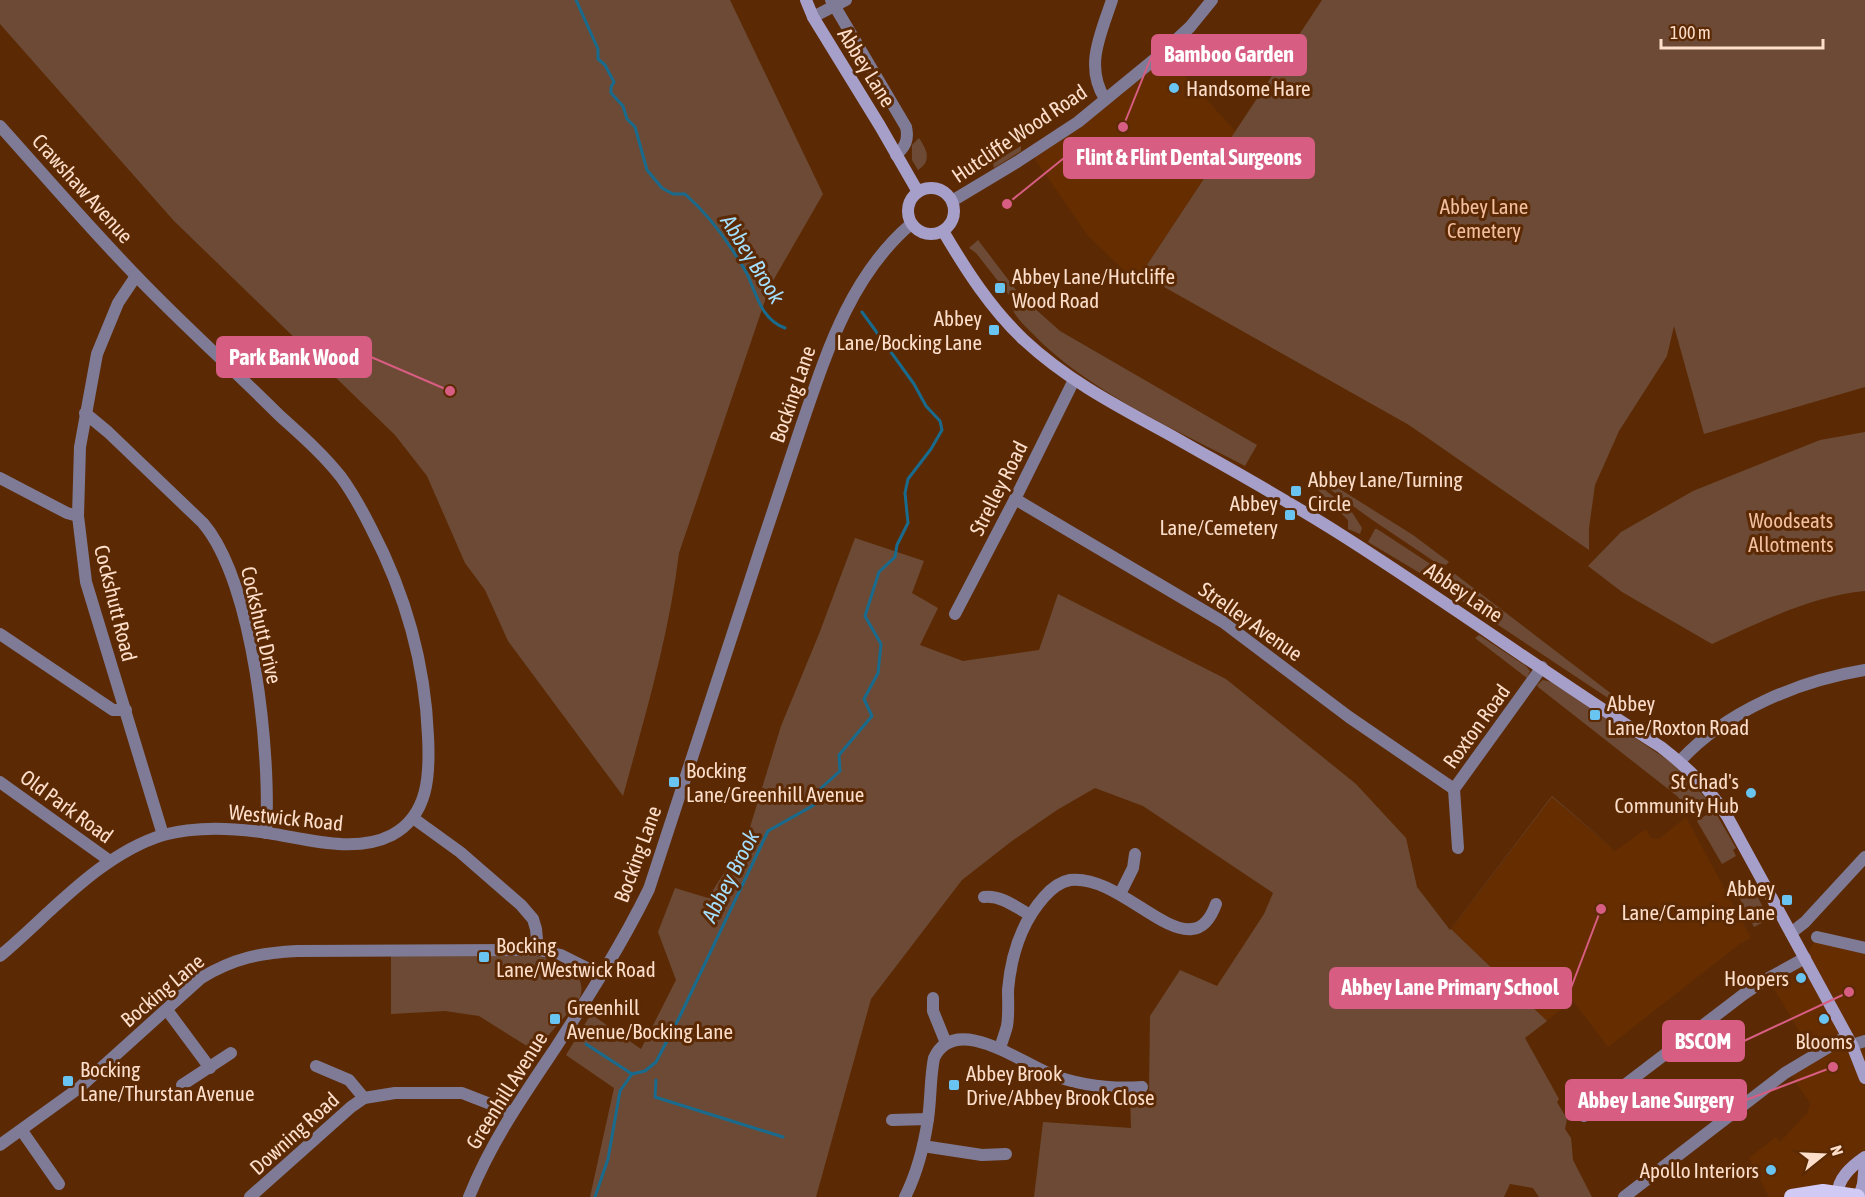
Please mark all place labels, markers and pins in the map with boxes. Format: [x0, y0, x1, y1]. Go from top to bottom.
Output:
callout: Bamboo Garden [1152, 35, 1306, 75]
place label: Handsome Hare [1186, 76, 1311, 100]
marker: Handsome Hare [1167, 81, 1181, 95]
callout: Flint & Flint Dental Surgeons [1064, 138, 1314, 178]
place label: Abbey Lane/Hutcliffe Wood Road [1012, 264, 1175, 312]
marker: Abbey Lane/Hutcliffe Wood Road [993, 281, 1007, 295]
place label: Abbey Lane/Bocking Lane [837, 306, 982, 354]
marker: Abbey Lane/Bocking Lane [987, 323, 1001, 337]
callout: Park Bank Wood [217, 337, 371, 377]
place label: Abbey Lane/Turning Circle [1308, 467, 1463, 515]
marker: Abbey Lane/Turning Circle [1289, 484, 1303, 498]
place label: Abbey Lane/Cemetery [1159, 491, 1278, 539]
marker: Abbey Lane/Cemetery [1283, 508, 1297, 522]
place label: Abbey Lane/Roxton Road [1607, 691, 1749, 739]
marker: Abbey Lane/Roxton Road [1588, 708, 1602, 722]
place label: Bocking Lane/Greenhill Avenue [686, 758, 864, 806]
place label: St Chad's Community Hub [1614, 769, 1739, 817]
marker: Bocking Lane/Greenhill Avenue [667, 775, 681, 789]
marker: St Chad's Community Hub [1744, 786, 1758, 800]
place label: Abbey Lane/Camping Lane [1621, 876, 1775, 924]
marker: Abbey Lane/Camping Lane [1780, 893, 1794, 907]
place label: Bocking Lane/Westwick Road [496, 933, 656, 981]
marker: Bocking Lane/Westwick Road [477, 950, 491, 964]
place label: Hoopers [1724, 966, 1789, 990]
callout: Abbey Lane Primary School [1330, 968, 1571, 1008]
marker: Hoopers [1794, 971, 1808, 985]
place label: Greenhill Avenue/Bocking Lane [567, 995, 733, 1043]
marker: Greenhill Avenue/Bocking Lane [548, 1012, 562, 1026]
marker: Blooms [1817, 1012, 1831, 1026]
callout: BSCOM [1663, 1021, 1744, 1061]
place label: Blooms [1795, 1029, 1853, 1053]
place label: Bocking Lane/Thurstan Avenue [80, 1057, 254, 1105]
place label: Abbey Brook Drive/Abbey Brook Close [966, 1061, 1155, 1109]
marker: Bocking Lane/Thurstan Avenue [61, 1074, 75, 1088]
marker: Abbey Brook Drive/Abbey Brook Close [947, 1078, 961, 1092]
callout: Abbey Lane Surgery [1566, 1080, 1746, 1120]
place label: Apollo Interiors [1640, 1158, 1759, 1182]
marker: Apollo Interiors [1764, 1163, 1778, 1177]

